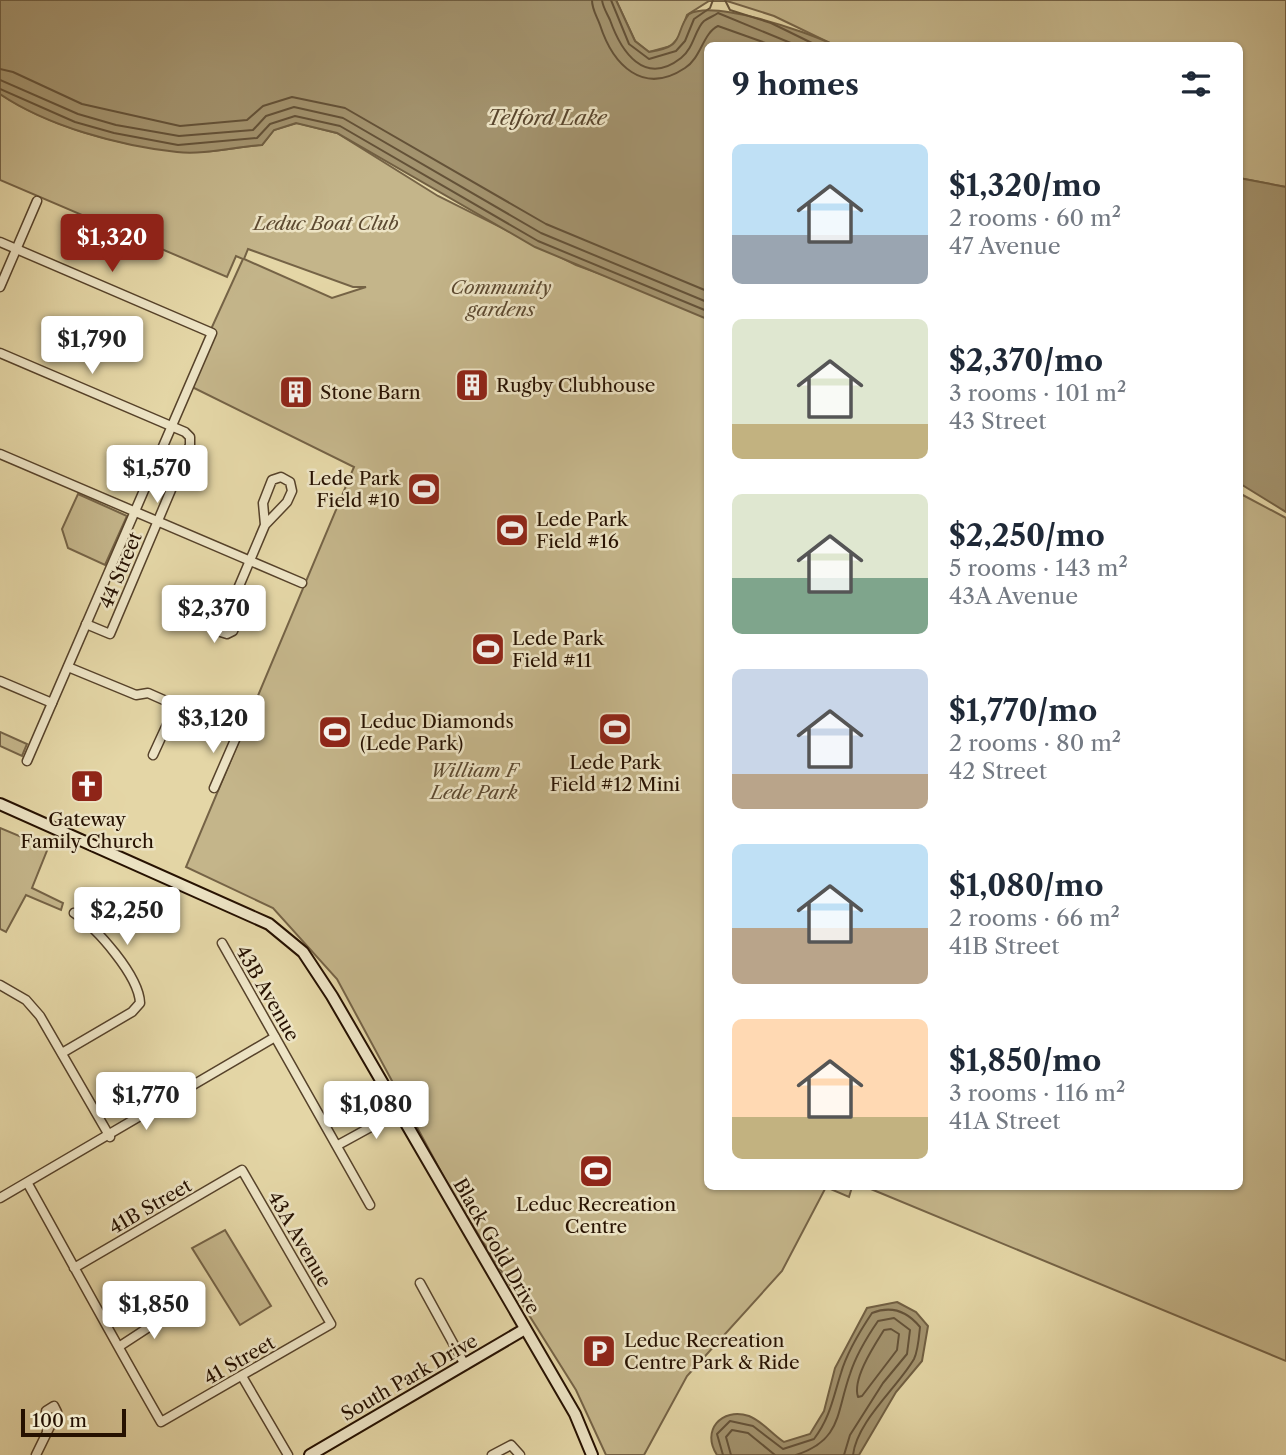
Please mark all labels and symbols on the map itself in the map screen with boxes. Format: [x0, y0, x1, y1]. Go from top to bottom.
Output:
water label: Telford Lake [487, 105, 608, 130]
park label: Leduc Boat Club [251, 212, 399, 235]
pin: $1,320 [55, 215, 169, 274]
park label: Community gardens [450, 276, 552, 321]
pin: $1,790 [35, 316, 149, 376]
building icon: Rugby Clubhouse [453, 366, 491, 404]
building icon: Stone Barn [277, 373, 315, 411]
place label: Rugby Clubhouse [496, 374, 655, 397]
place label: Stone Barn [320, 381, 421, 404]
pin: $1,570 [100, 446, 214, 505]
place label: Lede Park Field #10 [308, 467, 401, 512]
sports icon: Lede Park Field #10 [405, 470, 443, 508]
place label: Lede Park Field #16 [536, 508, 629, 553]
sports icon: Lede Park Field #16 [493, 511, 531, 549]
street label: 44 Street [94, 528, 147, 612]
pin: $2,370 [157, 586, 271, 645]
place label: Lede Park Field #11 [512, 627, 605, 672]
sports icon: Lede Park Field #11 [469, 630, 507, 668]
pin: $3,120 [156, 696, 270, 755]
place label: Leduc Diamonds (Lede Park) [360, 710, 514, 755]
sports icon: Lede Park Field #12 Mini [596, 710, 634, 748]
sports icon: Leduc Diamonds (Lede Park) [316, 713, 354, 751]
place label: Lede Park Field #12 Mini [550, 751, 680, 796]
park label: William F Lede Park [428, 759, 520, 804]
church icon: Gateway Family Church [68, 767, 106, 805]
place label: Gateway Family Church [20, 808, 154, 853]
pin: $2,250 [70, 888, 184, 947]
street label: 43B Avenue [231, 941, 304, 1045]
pin: $1,770 [89, 1072, 203, 1132]
pin: $1,080 [319, 1082, 433, 1141]
sports icon: Leduc Recreation Centre [577, 1152, 615, 1190]
street label: 41B Street [105, 1174, 196, 1239]
street label: Black Gold Drive [448, 1174, 545, 1318]
street label: 43A Avenue [263, 1187, 336, 1291]
place label: Leduc Recreation Centre [516, 1193, 676, 1238]
pin: $1,850 [97, 1282, 211, 1341]
street label: South Park Drive [337, 1329, 482, 1426]
place label: Leduc Recreation Centre Park & Ride [624, 1329, 800, 1374]
street label: 41 Street [200, 1331, 279, 1390]
parking icon: Leduc Recreation Centre Park & Ride [580, 1332, 618, 1370]
scale bar [21, 1406, 126, 1438]

